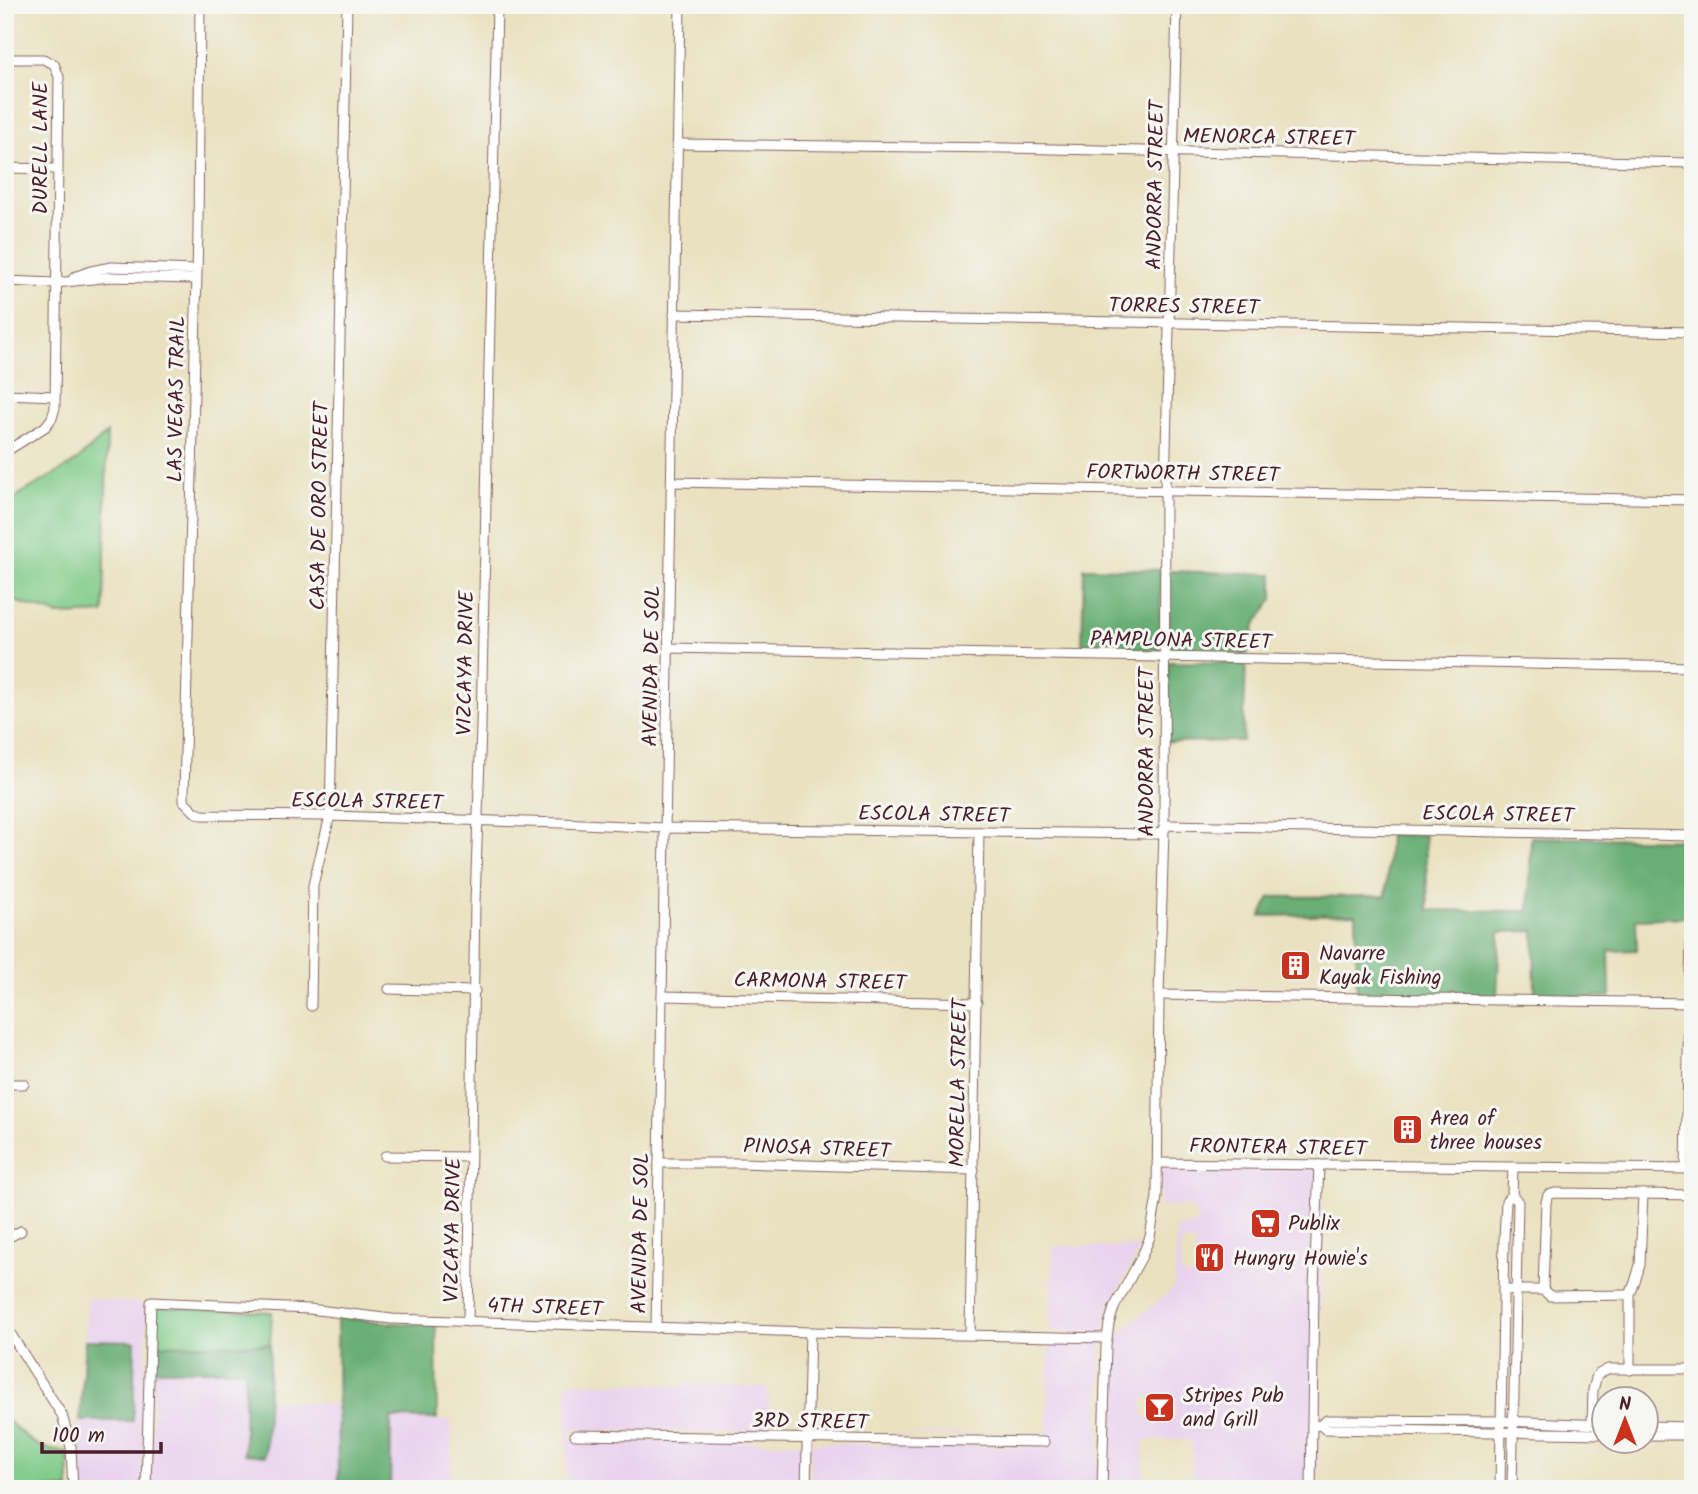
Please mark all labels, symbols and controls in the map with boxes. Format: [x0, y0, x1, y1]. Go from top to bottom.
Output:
street label: DURELL LANE [25, 81, 58, 214]
street label: ANDORRA STREET [1139, 98, 1175, 270]
street label: MENORCA STREET [1182, 120, 1357, 157]
street label: TORRES STREET [1108, 290, 1261, 325]
street label: LAS VEGAS TRAIL [160, 315, 195, 483]
street label: CASA DE ORO STREET [302, 400, 339, 611]
street label: FORTWORTH STREET [1086, 456, 1282, 493]
street label: AVENIDA DE SOL [635, 585, 670, 747]
street label: VIZCAYA DRIVE [449, 589, 484, 736]
street label: PAMPLONA STREET [1090, 623, 1274, 660]
street label: ANDORRA STREET [1131, 665, 1164, 837]
street label: ESCOLA STREET [291, 785, 445, 820]
street label: ESCOLA STREET [858, 798, 1012, 833]
street label: ESCOLA STREET [1422, 798, 1576, 833]
place label: Navarre Kayak Fishing [1319, 938, 1442, 995]
building icon: Navarre Kayak Fishing [1279, 948, 1313, 982]
street label: CARMONA STREET [733, 964, 908, 1001]
street label: MORELLA STREET [942, 997, 977, 1168]
place label: Area of three houses [1430, 1103, 1542, 1160]
building icon: Area of three houses [1390, 1113, 1424, 1147]
street label: PINOSA STREET [743, 1130, 893, 1169]
street label: FRONTERA STREET [1189, 1130, 1369, 1167]
street label: AVENIDA DE SOL [624, 1152, 659, 1314]
street label: VIZCAYA DRIVE [436, 1156, 471, 1303]
supermarket icon: Publix [1248, 1206, 1282, 1240]
place label: Publix [1288, 1208, 1341, 1241]
restaurant icon: Hungry Howie's [1193, 1241, 1227, 1275]
place label: Hungry Howie's [1233, 1243, 1368, 1276]
street label: 4TH STREET [487, 1290, 605, 1327]
place label: Stripes Pub and Grill [1183, 1380, 1284, 1437]
north arrow [1590, 1386, 1660, 1456]
bar icon: Stripes Pub and Grill [1143, 1390, 1177, 1424]
text: N [1619, 1390, 1631, 1420]
street label: 3RD STREET [751, 1405, 870, 1440]
scale bar [42, 1410, 161, 1454]
text: 100 m [52, 1420, 105, 1453]

